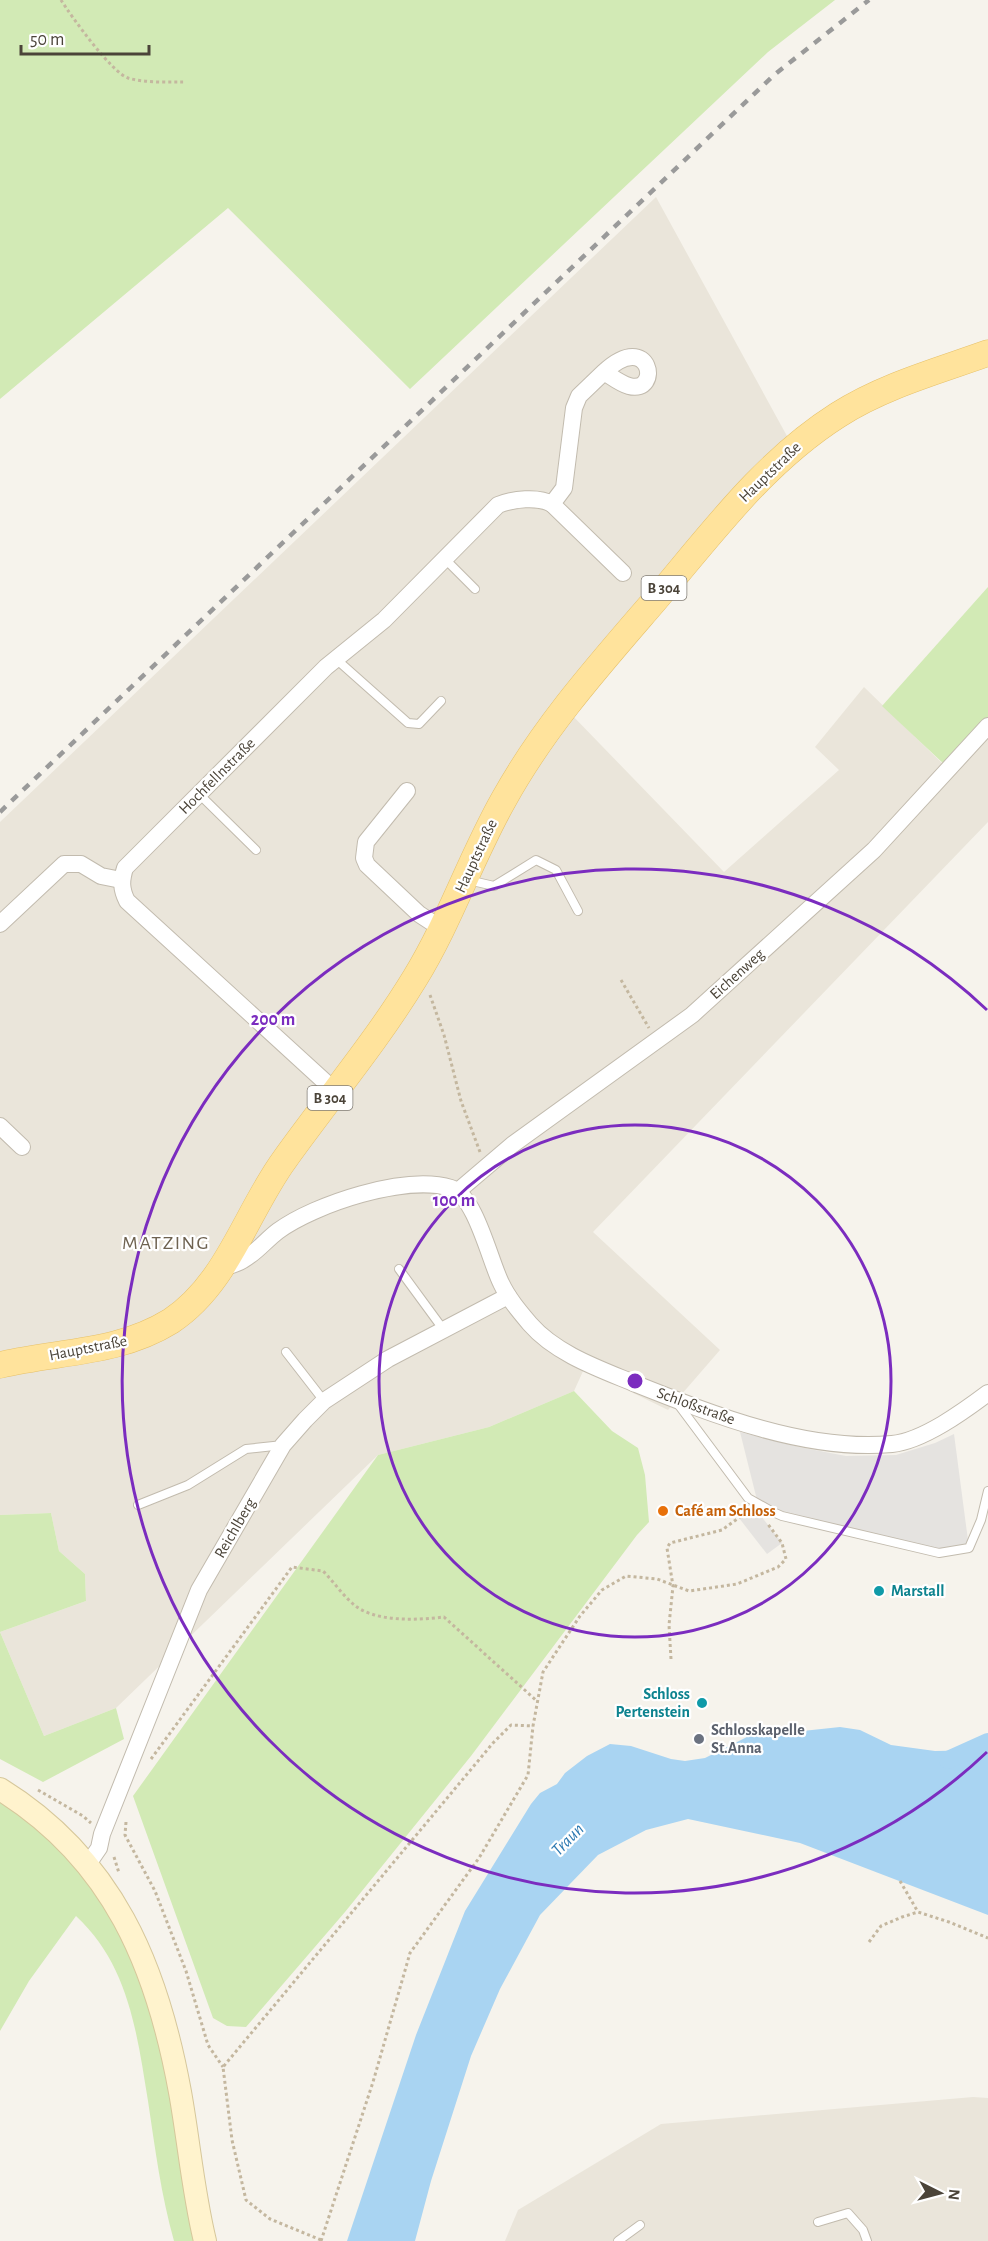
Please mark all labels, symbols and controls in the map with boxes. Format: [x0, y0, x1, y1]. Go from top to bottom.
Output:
scale bar [21, 18, 148, 56]
text: 50 m [30, 31, 64, 49]
street label: Hauptstraße [736, 439, 804, 505]
road number: B 304 [642, 576, 686, 600]
street label: Hochfellnstraße [176, 735, 258, 817]
street label: Hauptstraße [452, 817, 500, 895]
street label: Eichenweg [707, 946, 767, 1002]
text: 200 m [251, 1011, 295, 1029]
road number: B 304 [308, 1086, 352, 1110]
text: 100 m [433, 1192, 475, 1210]
district label: MATZING [122, 1233, 210, 1253]
street label: Hauptstraße [48, 1333, 128, 1363]
centre of rings [625, 1371, 645, 1391]
street label: Schloßstraße [655, 1384, 737, 1428]
street label: Reichlberg [211, 1495, 259, 1561]
place label: Café am Schloss [675, 1503, 776, 1519]
marker: Café am Schloss [656, 1504, 670, 1518]
place label: Marstall [891, 1583, 944, 1599]
marker: Marstall [872, 1584, 886, 1598]
place label: Schloss Pertenstein [616, 1686, 690, 1720]
marker: Schloss Pertenstein [695, 1696, 709, 1710]
place label: Schlosskapelle St.Anna [711, 1722, 805, 1756]
marker: Schlosskapelle St.Anna [692, 1732, 706, 1746]
water label: Traun [548, 1820, 588, 1860]
north arrow [910, 2163, 970, 2223]
text: N [945, 2188, 962, 2201]

